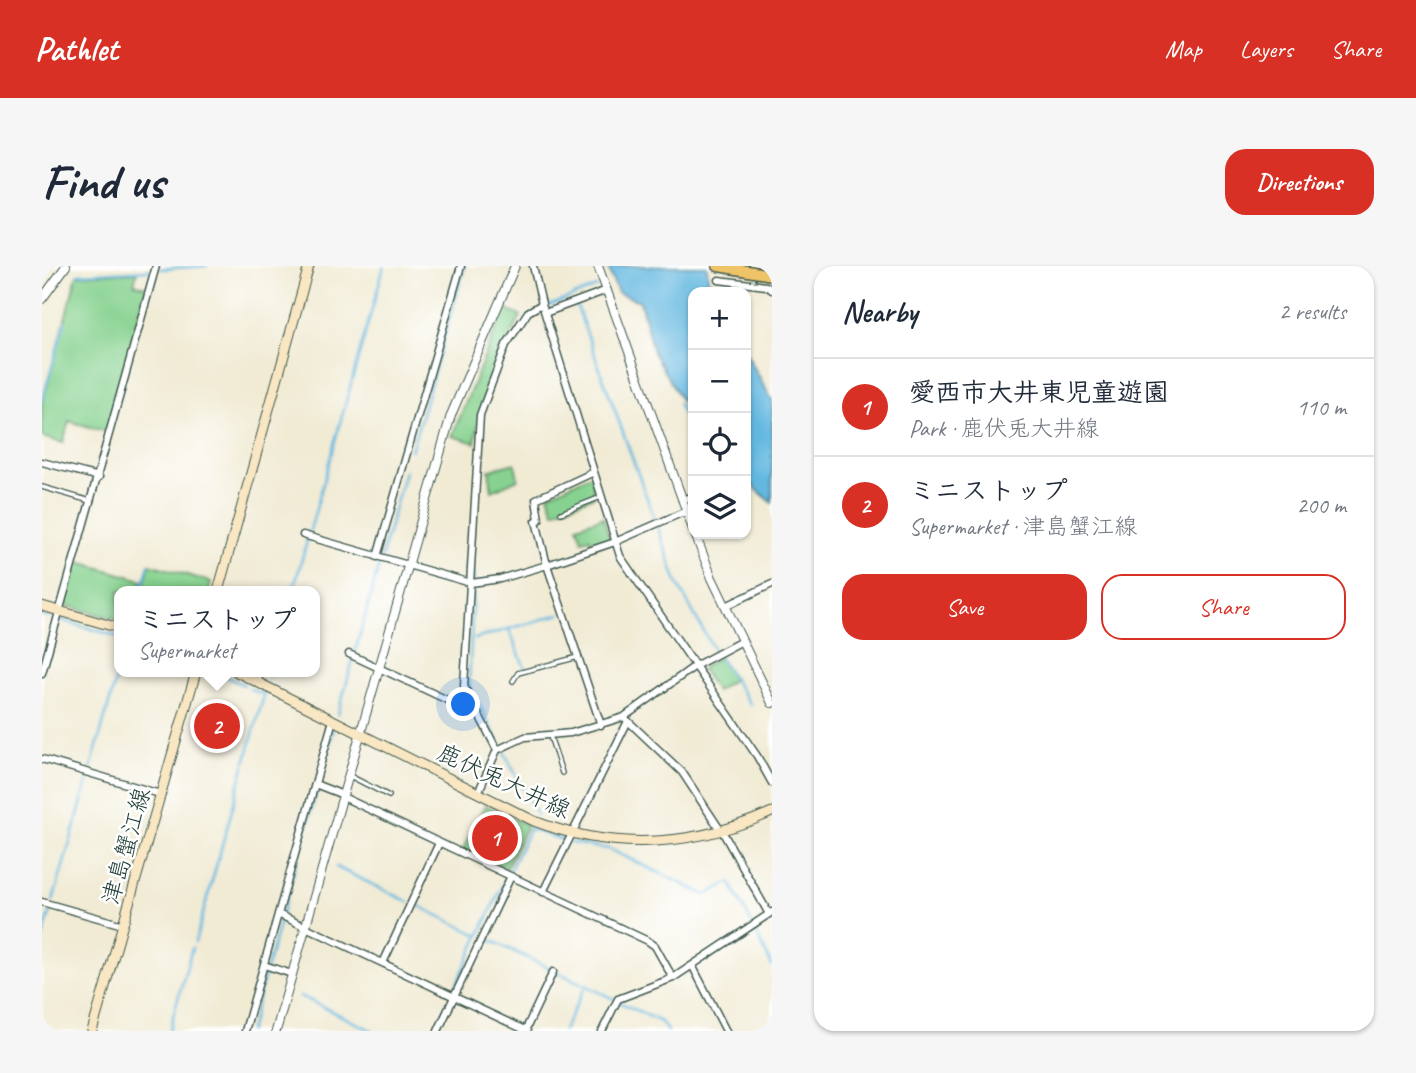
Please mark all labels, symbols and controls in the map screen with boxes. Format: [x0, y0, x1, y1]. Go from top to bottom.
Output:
text: Pathlet [35, 28, 118, 70]
text: Map [1165, 34, 1202, 64]
text: Layers [1240, 34, 1293, 64]
text: Share [1331, 34, 1381, 64]
button: Directions [1225, 149, 1374, 215]
text: Find us [42, 151, 164, 213]
map controls [688, 287, 751, 539]
button: + [688, 287, 751, 350]
text: Nearby [842, 293, 918, 331]
text: 2 results [1279, 297, 1346, 326]
button: − [688, 350, 751, 413]
text: 愛西市大井東児童遊園 [909, 376, 1169, 409]
text: 1 [860, 393, 870, 422]
text: 110 m [1297, 393, 1346, 422]
button: locate [688, 413, 751, 476]
text: Park · 鹿伏兎大井線 [909, 414, 1099, 443]
text: ミニストップ [909, 474, 1068, 507]
button: layers [688, 476, 751, 539]
text: 2 [860, 491, 870, 520]
text: 200 m [1297, 491, 1346, 520]
text: Supermarket · 津島蟹江線 [909, 512, 1137, 541]
button: Save [842, 574, 1087, 640]
button: Share [1101, 574, 1346, 640]
popup [114, 586, 320, 677]
text: ミニストップ [138, 603, 296, 636]
text: Supermarket [138, 636, 235, 665]
your location [446, 687, 480, 721]
pin: 2 [194, 700, 240, 752]
street label: 鹿伏兎大井線 [432, 737, 576, 825]
street label: 津島蟹江線 [95, 784, 157, 908]
pin: 1 [472, 812, 518, 864]

